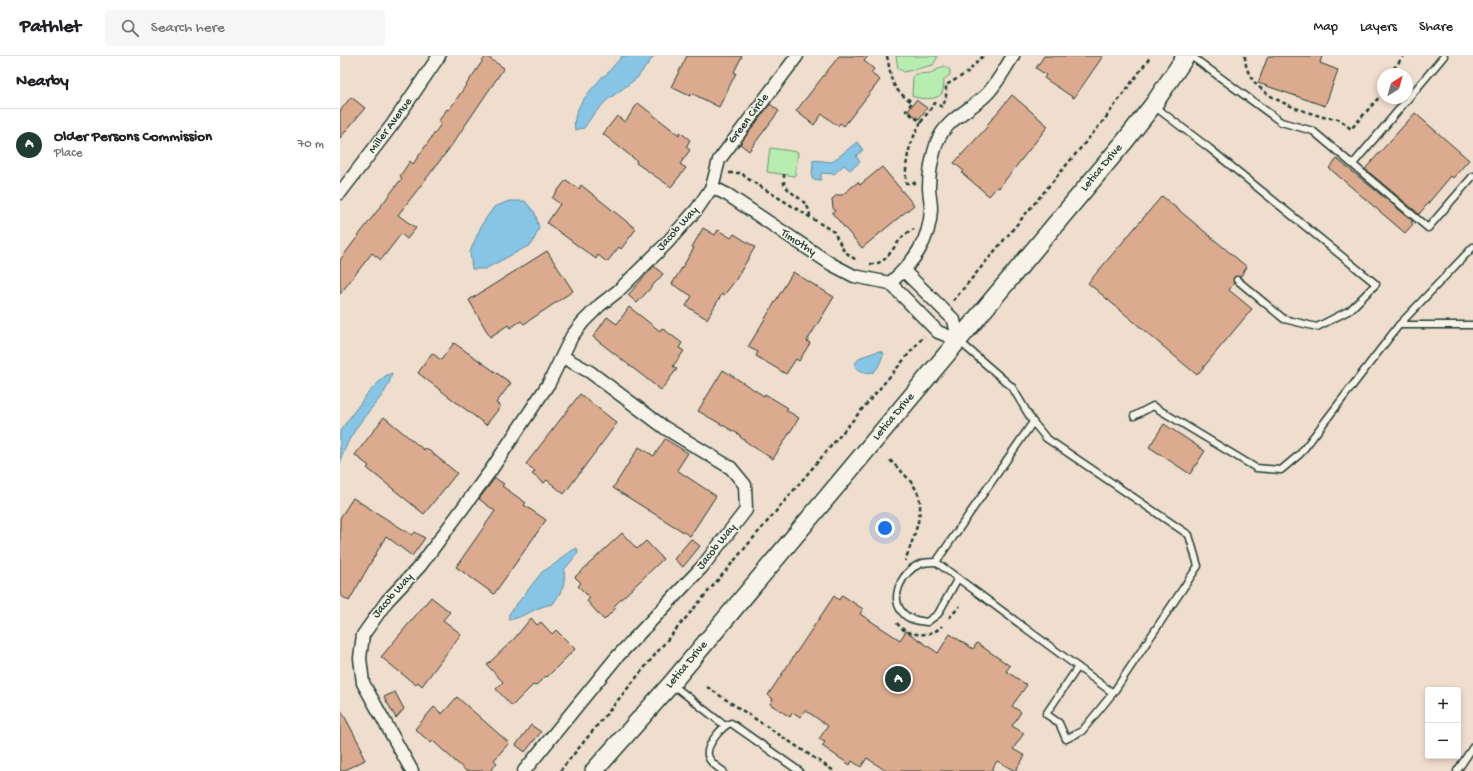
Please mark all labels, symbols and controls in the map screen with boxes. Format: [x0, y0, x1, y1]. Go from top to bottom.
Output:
search box [105, 10, 385, 46]
text: Pathlet [20, 16, 81, 39]
icon: search [119, 17, 141, 39]
text: Search here [151, 19, 225, 37]
text: Map [1314, 19, 1338, 36]
text: Layers [1360, 19, 1397, 36]
text: Share [1419, 19, 1453, 36]
north arrow [1377, 68, 1413, 104]
text: Nearby [16, 72, 69, 92]
street label: Green Circle [726, 91, 773, 147]
street label: Miller Avenue [366, 95, 416, 157]
text: Older Persons Commission [54, 128, 212, 146]
text: A [25, 137, 33, 152]
text: 70 m [298, 137, 324, 152]
street label: Letica Drive [1078, 141, 1126, 195]
text: Place [54, 146, 82, 161]
street label: Jacob Way [654, 204, 702, 254]
street label: Timothy [777, 226, 818, 260]
street label: Letica Drive [870, 390, 918, 444]
your location [875, 518, 895, 538]
street label: Jacob Way [694, 521, 740, 573]
street label: Jacob Way [370, 570, 416, 621]
street label: Letica Drive [663, 638, 711, 692]
pin: A [885, 664, 911, 694]
map controls [1425, 687, 1461, 759]
button: + [1425, 687, 1461, 723]
button: − [1425, 723, 1461, 759]

